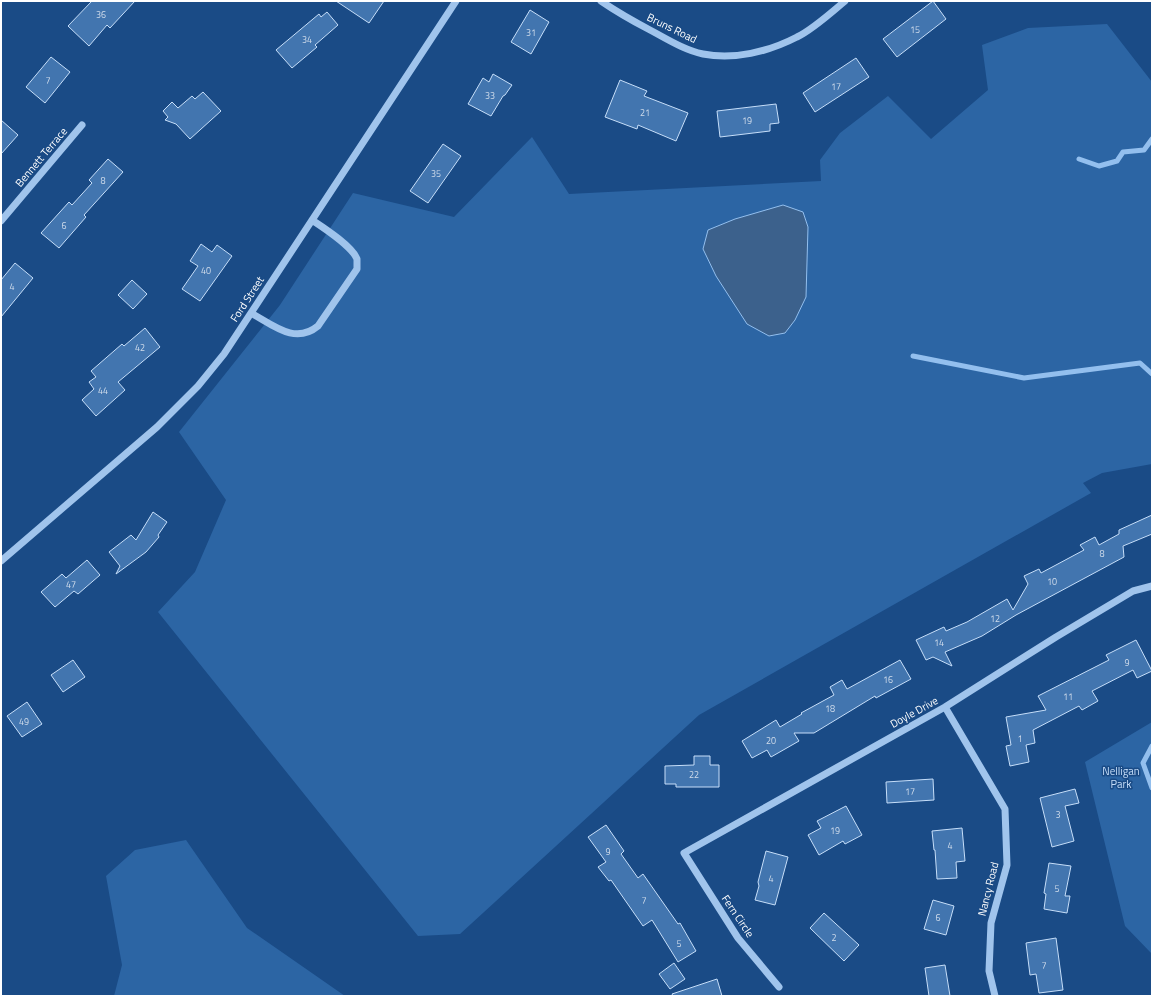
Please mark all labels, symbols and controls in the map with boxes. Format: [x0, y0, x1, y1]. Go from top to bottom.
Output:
house number: 36 [96, 8, 106, 21]
street label: Bruns Road [644, 9, 700, 47]
house number: 15 [910, 23, 920, 36]
house number: 31 [526, 26, 536, 39]
house number: 34 [302, 33, 312, 46]
house number: 7 [45, 74, 51, 87]
house number: 17 [831, 80, 841, 93]
house number: 33 [485, 89, 495, 102]
house number: 21 [640, 106, 650, 119]
house number: 19 [742, 114, 752, 127]
street label: Bennett Terrace [11, 123, 71, 190]
house number: 35 [431, 167, 441, 180]
house number: 8 [100, 174, 106, 187]
house number: 6 [61, 219, 67, 232]
house number: 40 [201, 264, 211, 277]
street label: Ford Street [226, 273, 268, 325]
house number: 4 [9, 280, 15, 293]
house number: 42 [135, 341, 145, 354]
house number: 44 [98, 384, 108, 397]
house number: 8 [1099, 547, 1105, 560]
house number: 10 [1047, 575, 1057, 588]
house number: 47 [66, 578, 76, 591]
house number: 12 [990, 612, 1000, 625]
house number: 14 [934, 636, 944, 649]
house number: 9 [1124, 656, 1130, 669]
house number: 16 [883, 673, 893, 686]
house number: 11 [1063, 690, 1073, 703]
street label: Doyle Drive [887, 692, 941, 732]
house number: 18 [825, 702, 835, 715]
house number: 49 [19, 715, 29, 728]
house number: 1 [1017, 732, 1023, 745]
house number: 20 [766, 734, 776, 747]
park label: Nelligan Park [1102, 763, 1140, 792]
house number: 22 [689, 768, 699, 781]
house number: 17 [905, 785, 915, 798]
house number: 3 [1055, 808, 1061, 821]
house number: 19 [830, 824, 840, 837]
house number: 4 [947, 839, 953, 852]
house number: 9 [605, 845, 611, 858]
street label: Nancy Road [974, 860, 1002, 918]
house number: 4 [768, 872, 774, 885]
house number: 5 [1054, 882, 1060, 895]
street label: Fern Circle [718, 892, 758, 941]
house number: 7 [641, 894, 647, 907]
house number: 6 [935, 911, 941, 924]
house number: 2 [831, 931, 837, 944]
house number: 5 [676, 937, 682, 950]
house number: 7 [1041, 959, 1047, 972]

